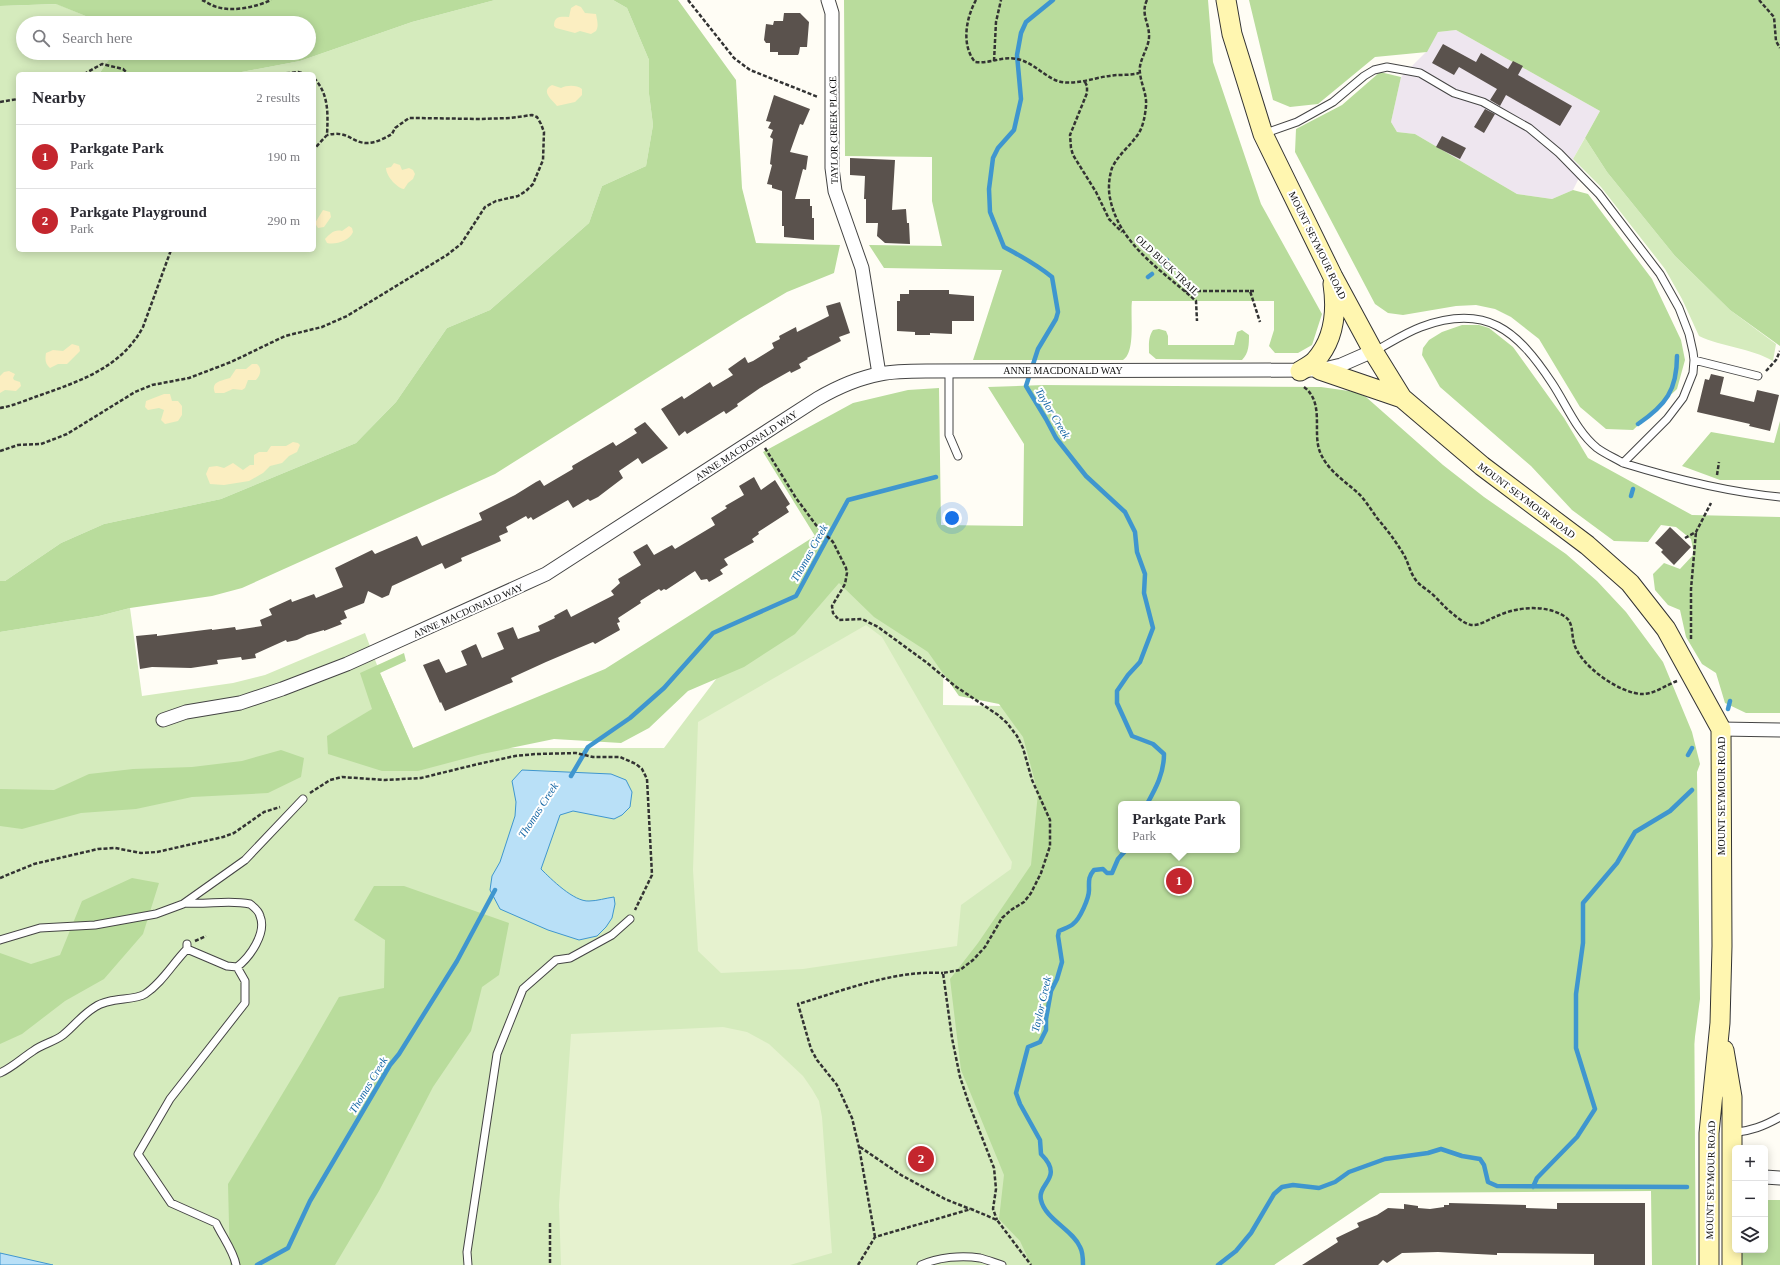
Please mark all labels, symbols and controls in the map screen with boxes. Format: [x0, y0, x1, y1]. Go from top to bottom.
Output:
search box [16, 16, 316, 60]
icon: search [30, 27, 52, 49]
text: Search here [62, 30, 132, 46]
street label: TAYLOR CREEK PLACE [827, 76, 840, 184]
text: Nearby [32, 88, 86, 107]
text: 2 results [256, 90, 300, 105]
text: Parkgate Park [70, 140, 164, 156]
text: 1 [42, 149, 48, 164]
text: 190 m [267, 149, 300, 164]
text: Park [70, 157, 94, 172]
street label: MOUNT SEYMOUR ROAD [1287, 189, 1349, 301]
text: Parkgate Playground [70, 204, 207, 220]
text: 2 [42, 213, 48, 228]
text: 290 m [267, 213, 300, 228]
text: Park [70, 221, 94, 236]
street label: OLD BUCK TRAIL [1134, 233, 1202, 298]
street label: ANNE MACDONALD WAY [1003, 365, 1123, 376]
water label: Taylor Creek [1033, 386, 1073, 441]
street label: ANNE MACDONALD WAY [693, 408, 799, 483]
street label: MOUNT SEYMOUR ROAD [1476, 460, 1577, 541]
your location [942, 508, 962, 528]
water label: Thomas Creek [788, 521, 830, 584]
street label: ANNE MACDONALD WAY [411, 581, 525, 640]
street label: MOUNT SEYMOUR ROAD [1716, 737, 1727, 855]
water label: Thomas Creek [516, 779, 561, 840]
popup [1118, 801, 1240, 853]
text: Parkgate Park [1132, 811, 1226, 827]
text: Park [1132, 828, 1156, 843]
pin: 1 [1166, 866, 1192, 896]
water label: Taylor Creek [1029, 974, 1054, 1033]
water label: Thomas Creek [347, 1054, 390, 1115]
street label: MOUNT SEYMOUR ROAD [1704, 1121, 1717, 1239]
pin: 2 [908, 1144, 934, 1174]
map controls [1732, 1145, 1768, 1253]
button: + [1732, 1145, 1768, 1181]
button: − [1732, 1181, 1768, 1217]
button: layers [1732, 1217, 1768, 1253]

